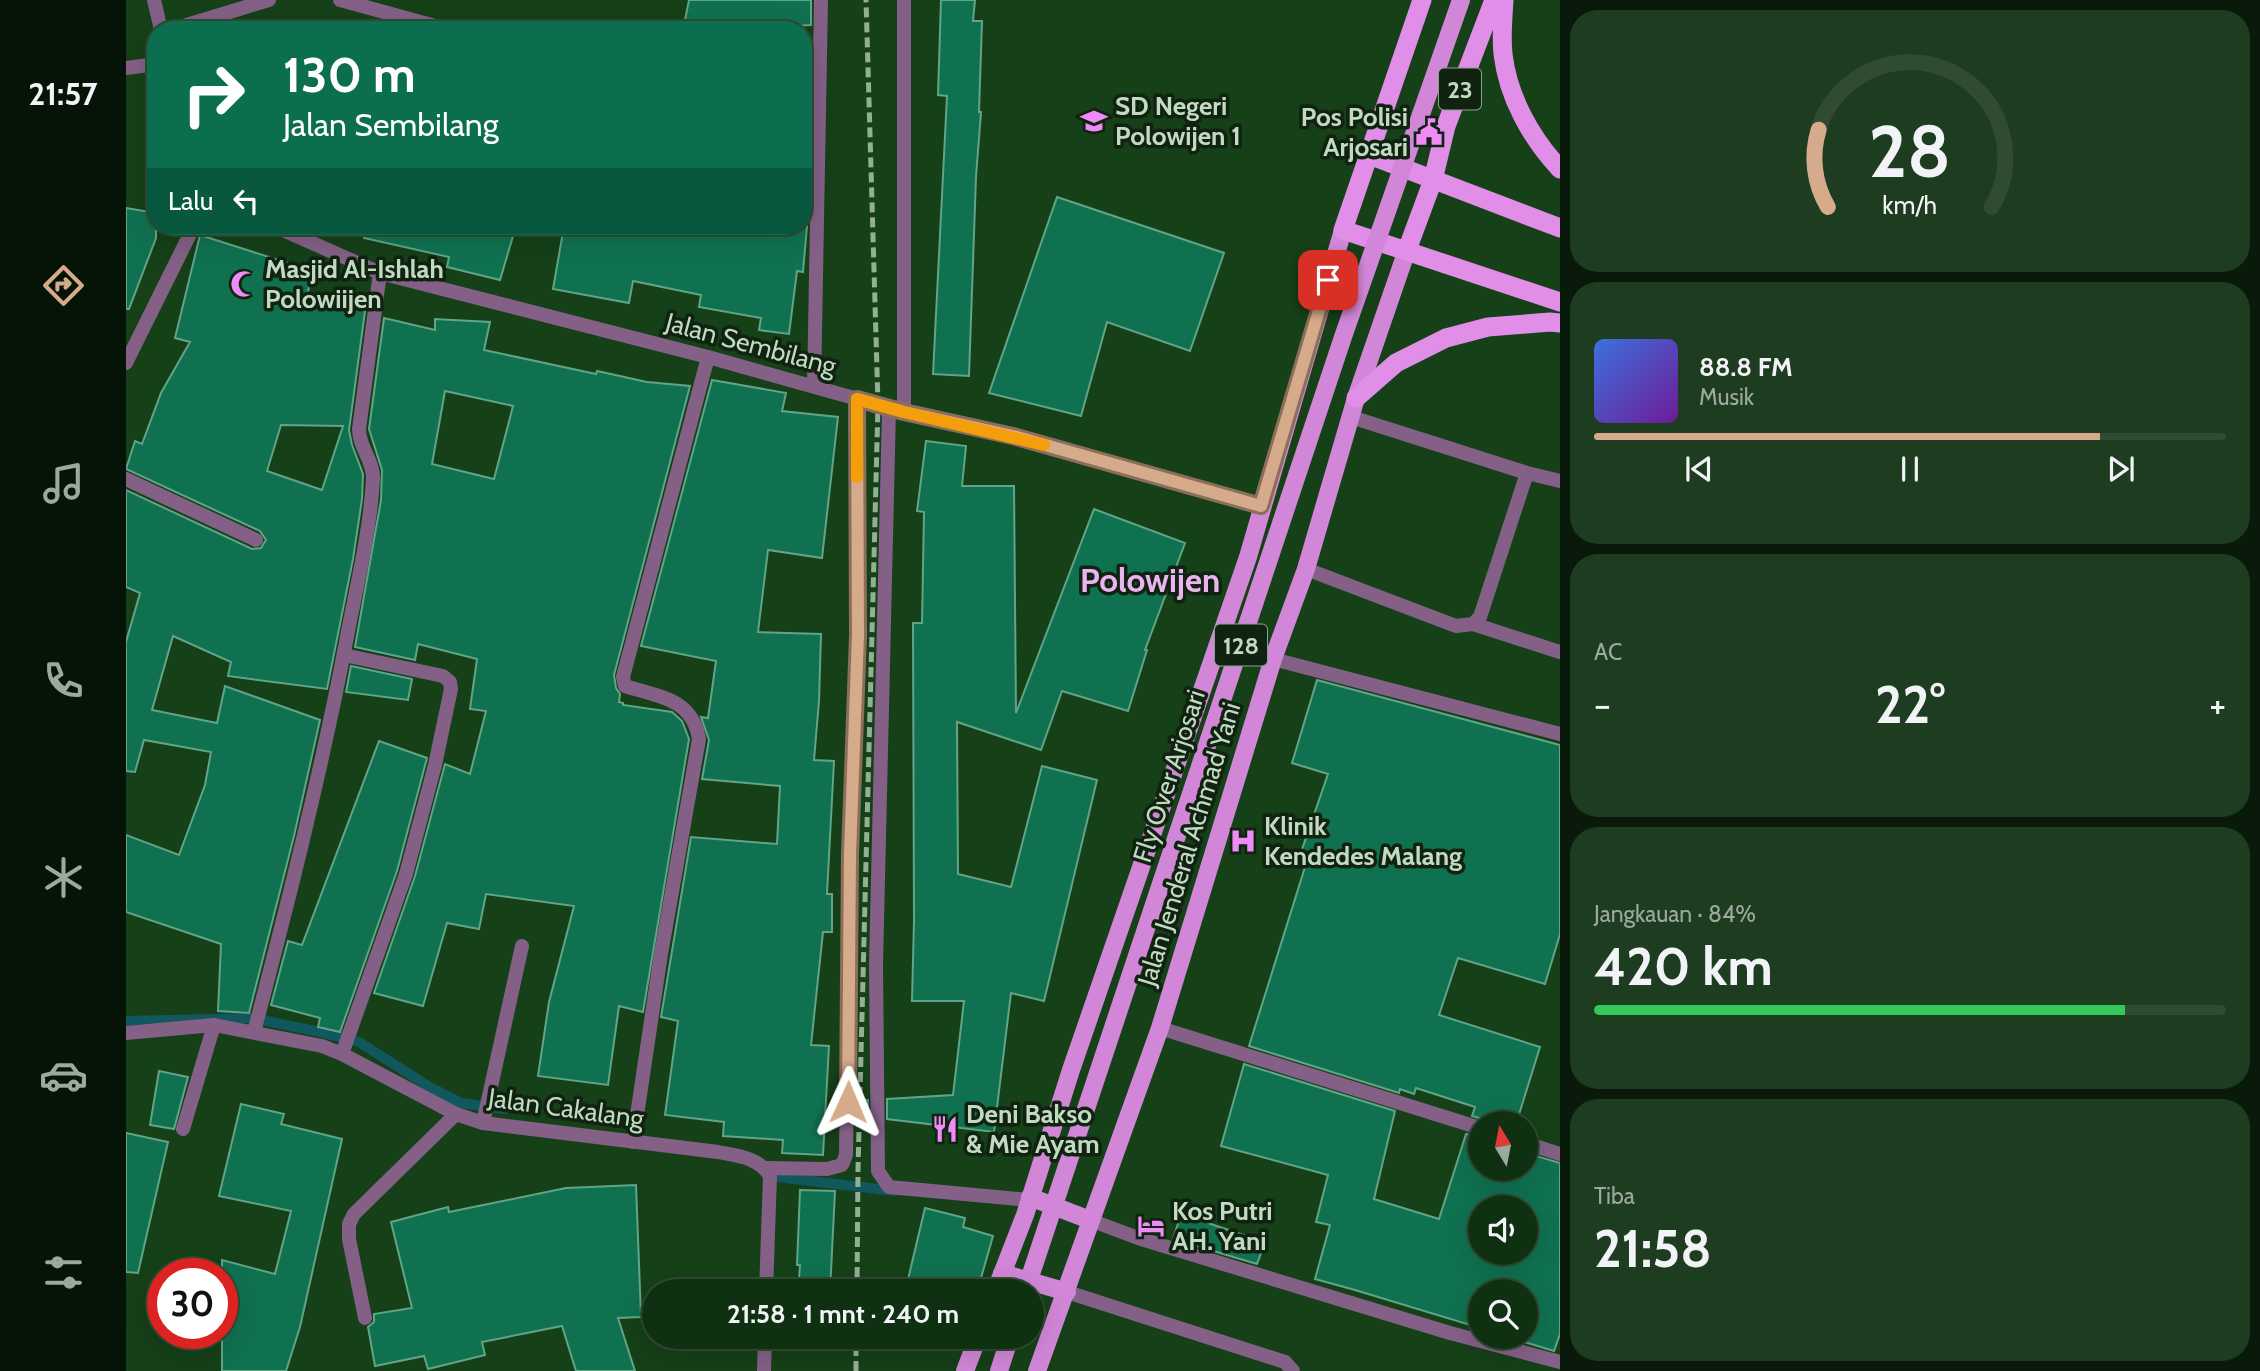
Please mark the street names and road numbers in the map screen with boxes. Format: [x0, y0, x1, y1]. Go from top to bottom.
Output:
road number: 23 [1439, 68, 1481, 110]
street label: Jalan Sembilang [661, 306, 841, 382]
road number: 128 [1215, 624, 1267, 666]
street label: Fly Over Arjosari [1126, 686, 1212, 866]
street label: Jalan Jenderal Achmad Yani [1130, 698, 1247, 991]
street label: Jalan Cakalang [485, 1081, 647, 1135]

